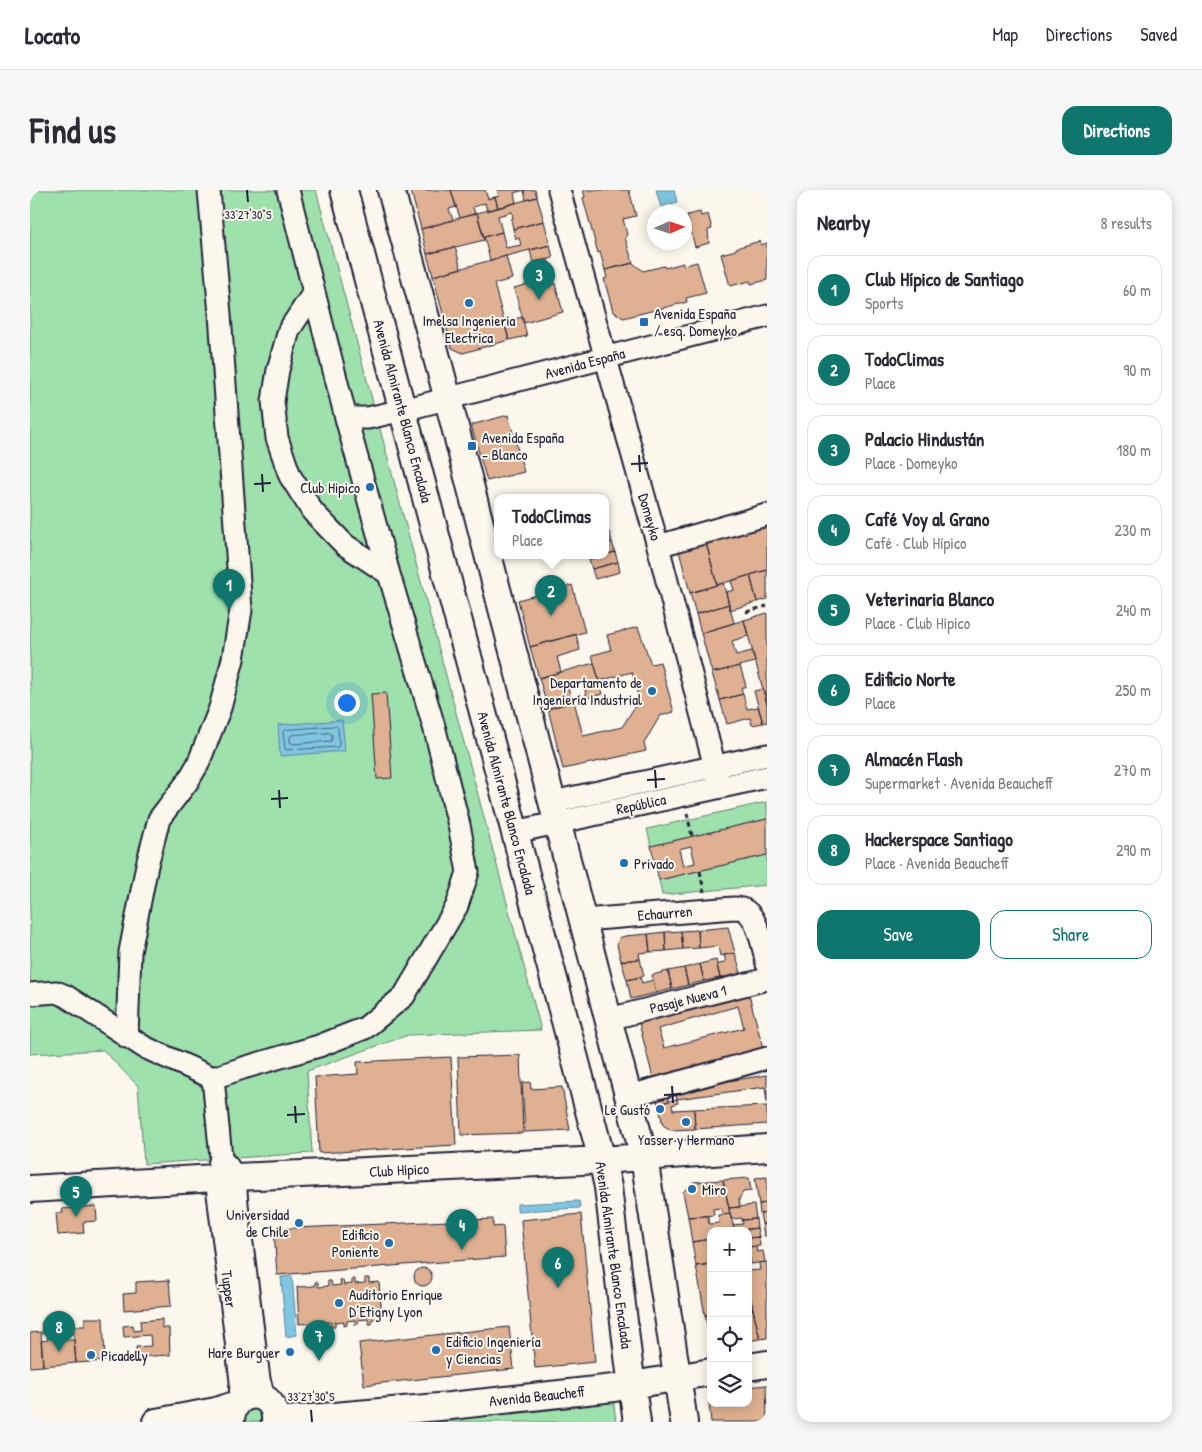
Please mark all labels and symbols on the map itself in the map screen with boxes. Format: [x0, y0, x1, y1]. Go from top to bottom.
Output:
north arrow [647, 205, 692, 250]
text: 33°27'30"S [225, 206, 272, 223]
pin: 3 [523, 259, 555, 300]
marker: Imelsa Ingenieria Electrica [463, 297, 475, 309]
place label: Avenida España / esq. Domeyko [654, 303, 737, 341]
place label: Imelsa Ingenieria Electrica [423, 310, 516, 348]
marker: Avenida España / esq. Domeyko [638, 316, 650, 328]
street label: Avenida Almirante Blanco Encalada [368, 317, 438, 505]
street label: Avenida España [543, 342, 627, 384]
place label: Avenida España - Blanco [482, 427, 564, 465]
marker: Avenida España - Blanco [466, 440, 478, 452]
place label: Club Hipico [300, 477, 360, 498]
marker: Club Hipico [364, 481, 376, 493]
street label: Domeyko [633, 491, 667, 543]
pin: 1 [213, 569, 245, 610]
pin: 2 [535, 575, 567, 616]
place label: Departamento de Ingeniería Industrial [532, 672, 642, 710]
marker: Departamento de Ingeniería Industrial [646, 685, 658, 697]
your location [334, 690, 360, 716]
street label: Avenida Almirante Blanco Encalada [472, 709, 542, 897]
street label: República [614, 788, 668, 820]
place label: Privado [634, 853, 674, 874]
marker: Privado [618, 857, 630, 869]
street label: Echaurren [637, 900, 693, 926]
street label: Pasaje Nueva 1 [647, 979, 729, 1019]
place label: Le Gustó [605, 1099, 650, 1120]
marker: Le Gustó [654, 1103, 666, 1115]
marker: Yasser y Hermano [680, 1116, 692, 1128]
place label: Yasser y Hermano [638, 1129, 734, 1150]
street label: Club Hípico [369, 1158, 429, 1182]
street label: Avenida Almirante Blanco Encalada [590, 1160, 638, 1350]
pin: 5 [60, 1176, 92, 1217]
place label: Miro [702, 1179, 726, 1200]
marker: Miro [686, 1183, 698, 1195]
place label: Universidad de Chile [226, 1204, 289, 1242]
pin: 4 [446, 1209, 478, 1250]
marker: Universidad de Chile [293, 1217, 305, 1229]
place label: Edificio Poniente [332, 1224, 379, 1262]
marker: Edificio Poniente [383, 1237, 395, 1249]
pin: 6 [542, 1247, 574, 1288]
street label: Tupper [216, 1269, 242, 1309]
place label: Auditorio Enrique D’Etigny Lyon [349, 1284, 443, 1322]
marker: Auditorio Enrique D’Etigny Lyon [333, 1297, 345, 1309]
pin: 8 [43, 1311, 75, 1352]
pin: 7 [303, 1320, 335, 1361]
place label: Edificio Ingeniería y Ciencias [446, 1331, 541, 1369]
place label: Hare Burguer [208, 1342, 280, 1363]
marker: Edificio Ingeniería y Ciencias [430, 1344, 442, 1356]
place label: Picadelly [101, 1345, 148, 1366]
marker: Hare Burguer [284, 1346, 296, 1358]
marker: Picadelly [85, 1349, 97, 1361]
street label: Avenida Beaucheff [488, 1381, 586, 1411]
text: 33°27'30"S [288, 1388, 335, 1405]

